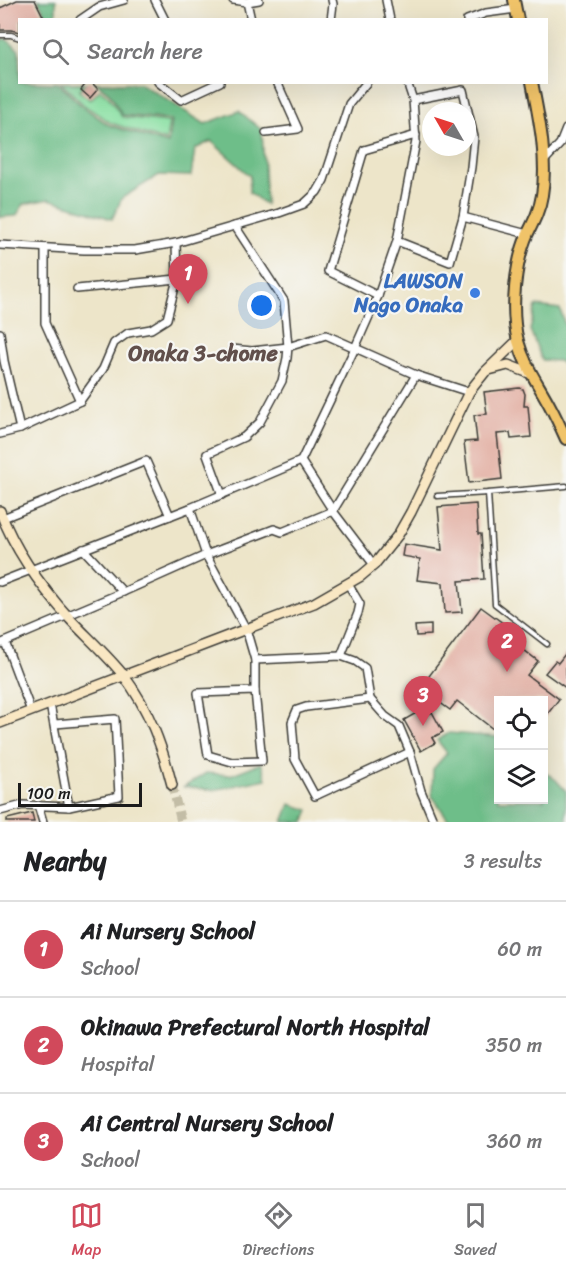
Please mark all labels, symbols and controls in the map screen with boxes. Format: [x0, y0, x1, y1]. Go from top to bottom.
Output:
search box [18, 18, 548, 84]
text: Search here [87, 32, 203, 71]
icon: search [39, 35, 72, 68]
north arrow [422, 102, 476, 156]
pin: 1 [168, 254, 207, 304]
place label: LAWSON Nago Onaka [353, 262, 463, 324]
marker: LAWSON Nago Onaka [468, 286, 482, 300]
your location [247, 291, 276, 320]
district label: Onaka 3-chome [128, 334, 278, 373]
pin: 2 [488, 622, 526, 672]
pin: 3 [404, 676, 442, 726]
map controls [494, 696, 548, 804]
button: locate [494, 696, 548, 750]
button: layers [494, 750, 548, 804]
text: 100 m [27, 779, 71, 808]
scale bar [18, 780, 142, 808]
text: Nearby [24, 838, 106, 884]
text: 3 results [464, 844, 542, 879]
text: Ai Nursery School [81, 912, 255, 951]
text: 1 [39, 932, 48, 967]
text: 60 m [497, 932, 542, 967]
text: School [81, 951, 140, 986]
text: Okinawa Prefectural North Hospital [81, 1008, 430, 1047]
text: 2 [38, 1028, 49, 1063]
text: 350 m [486, 1028, 542, 1063]
text: Hospital [81, 1047, 154, 1082]
text: Ai Central Nursery School [81, 1104, 333, 1143]
text: 3 [38, 1124, 49, 1159]
text: 360 m [486, 1124, 542, 1159]
text: School [81, 1143, 140, 1178]
tab: Map [70, 1199, 103, 1264]
tab: Directions [243, 1199, 314, 1264]
tab: Saved [454, 1199, 496, 1264]

